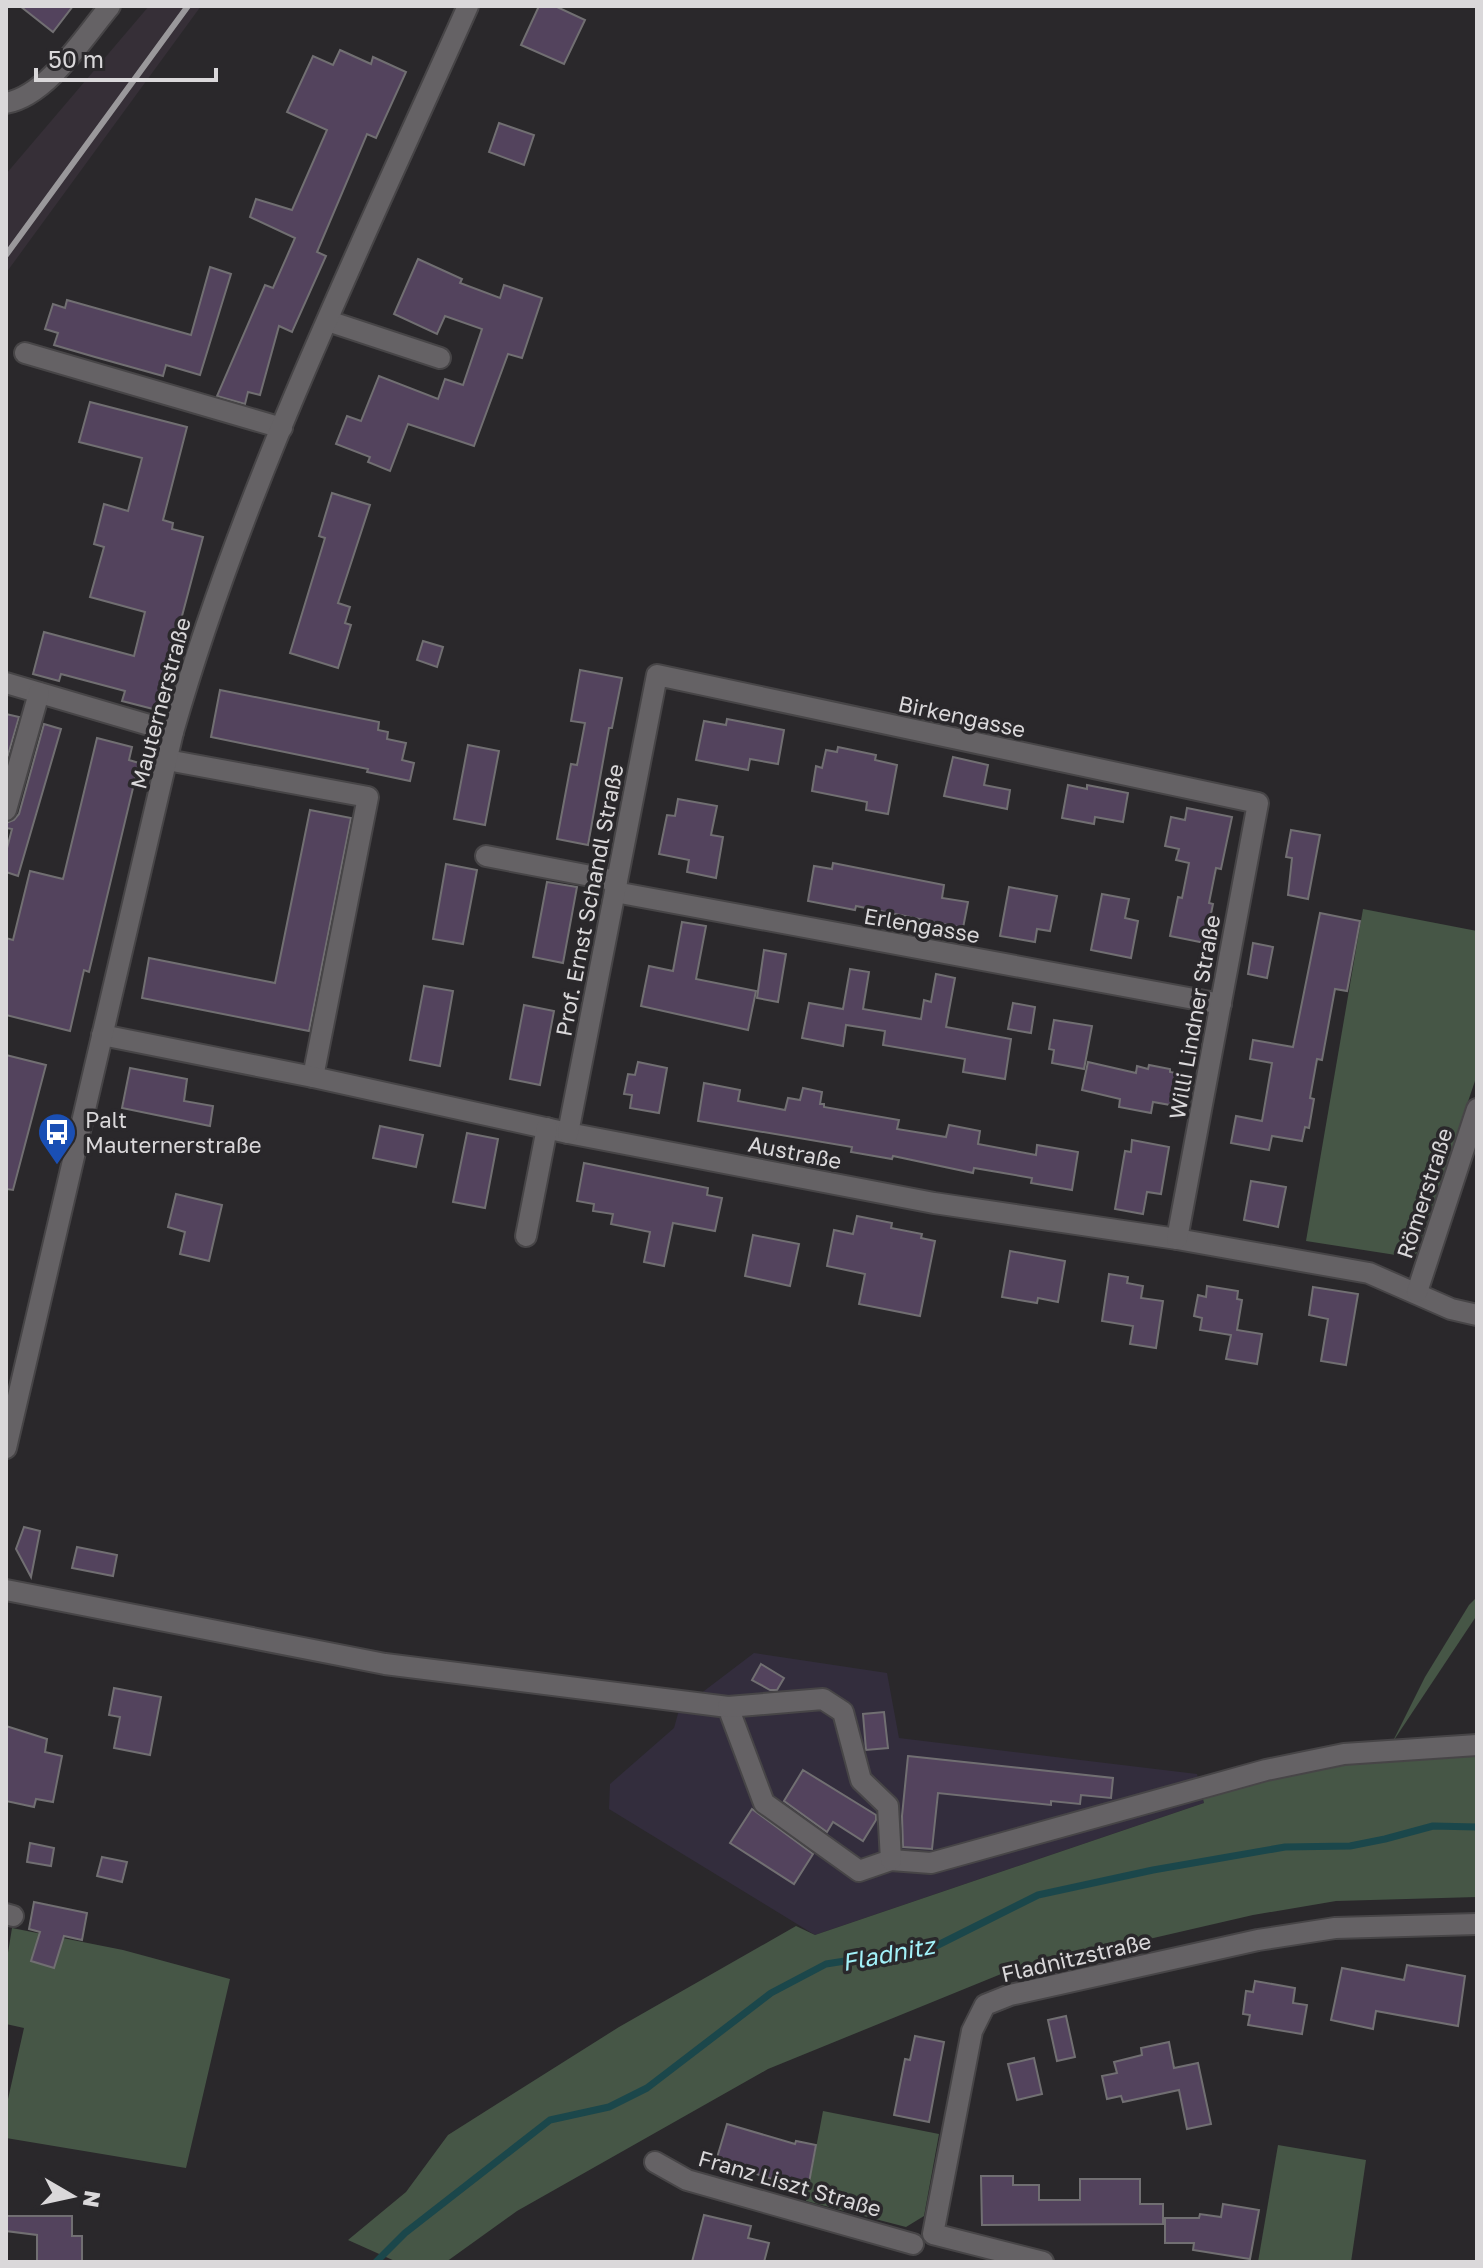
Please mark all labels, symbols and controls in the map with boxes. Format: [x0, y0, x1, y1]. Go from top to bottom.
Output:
scale bar [36, 32, 216, 82]
text: 50 m [48, 44, 104, 73]
street label: Mauternerstraße [124, 614, 196, 792]
street label: Birkengasse [896, 689, 1028, 743]
street label: Prof. Ernst Schandl Straße [549, 762, 629, 1038]
street label: Erlengasse [862, 902, 982, 948]
street label: Willi Lindner Straße [1163, 913, 1225, 1121]
place label: Palt Mauternerstraße [85, 1106, 261, 1158]
bus stop icon: Palt Mauternerstraße [36, 1111, 78, 1166]
street label: Römerstraße [1390, 1124, 1458, 1262]
street label: Austraße [746, 1130, 844, 1174]
street label: Fladnitzstraße [999, 1927, 1153, 1987]
water label: Fladnitz [839, 1929, 940, 1976]
street label: Franz Liszt Straße [695, 2144, 885, 2222]
north arrow [32, 2156, 112, 2236]
text: N [78, 2189, 107, 2210]

